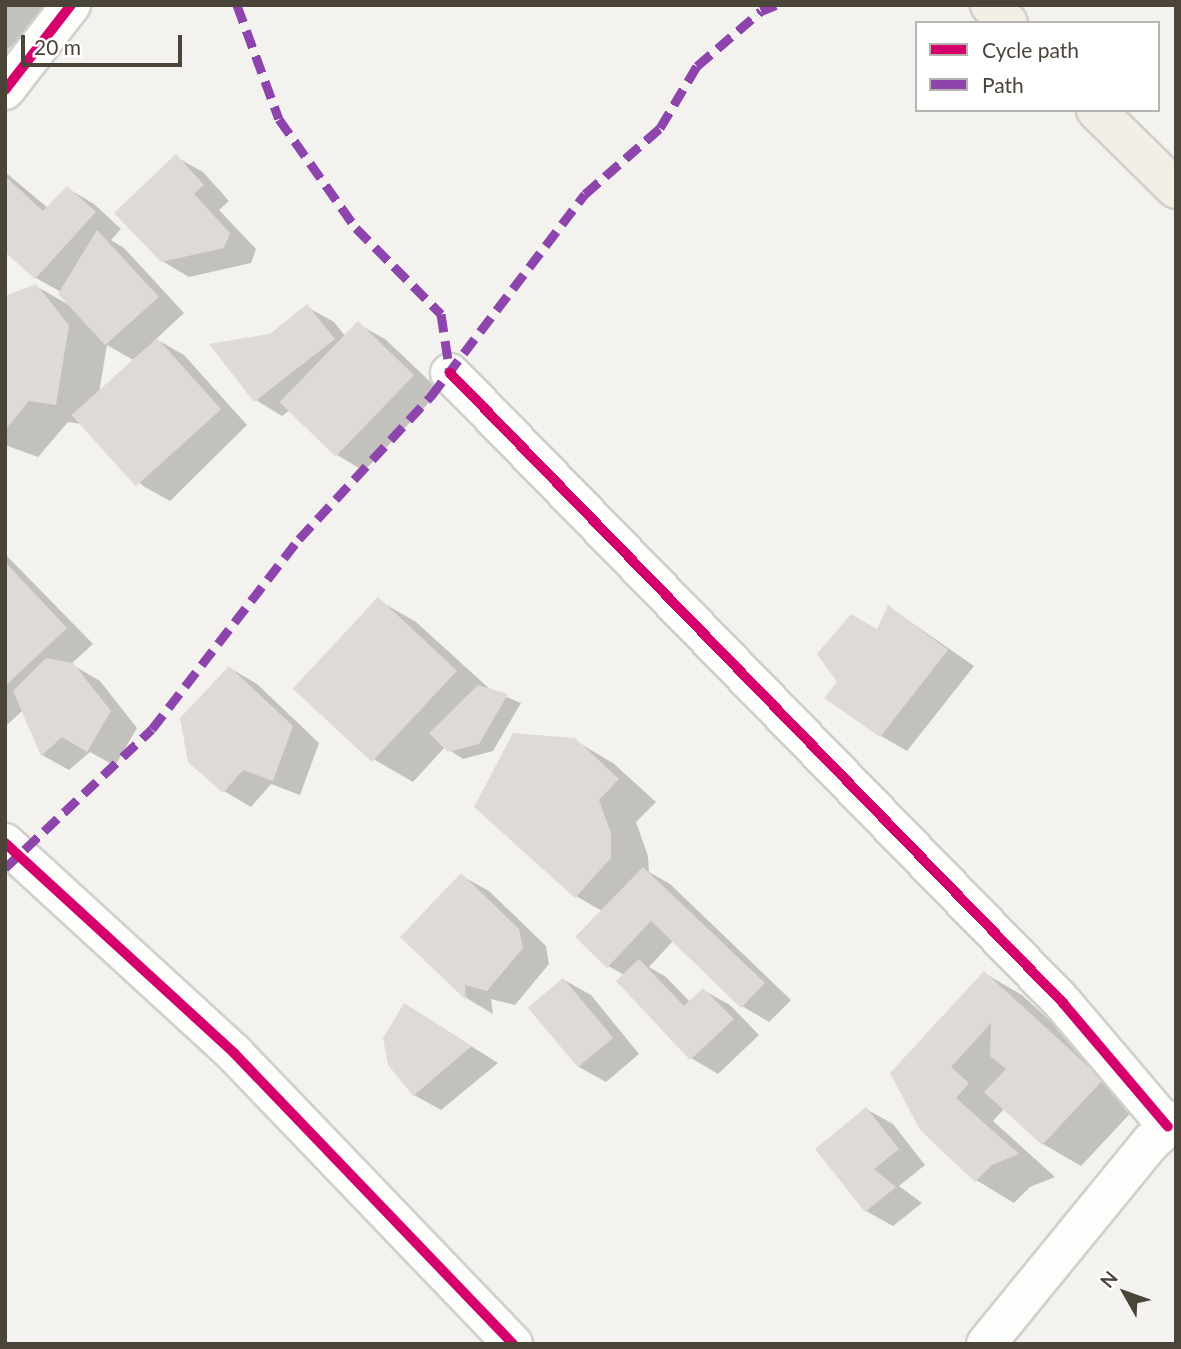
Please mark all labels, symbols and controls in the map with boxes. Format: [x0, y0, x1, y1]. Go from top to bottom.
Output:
scale bar [24, 21, 186, 65]
legend [915, 21, 1160, 112]
text: 20 m [34, 34, 81, 59]
text: Cycle path [982, 37, 1079, 62]
text: Path [982, 72, 1024, 97]
north arrow [1090, 1258, 1160, 1328]
text: N [1095, 1266, 1122, 1292]

